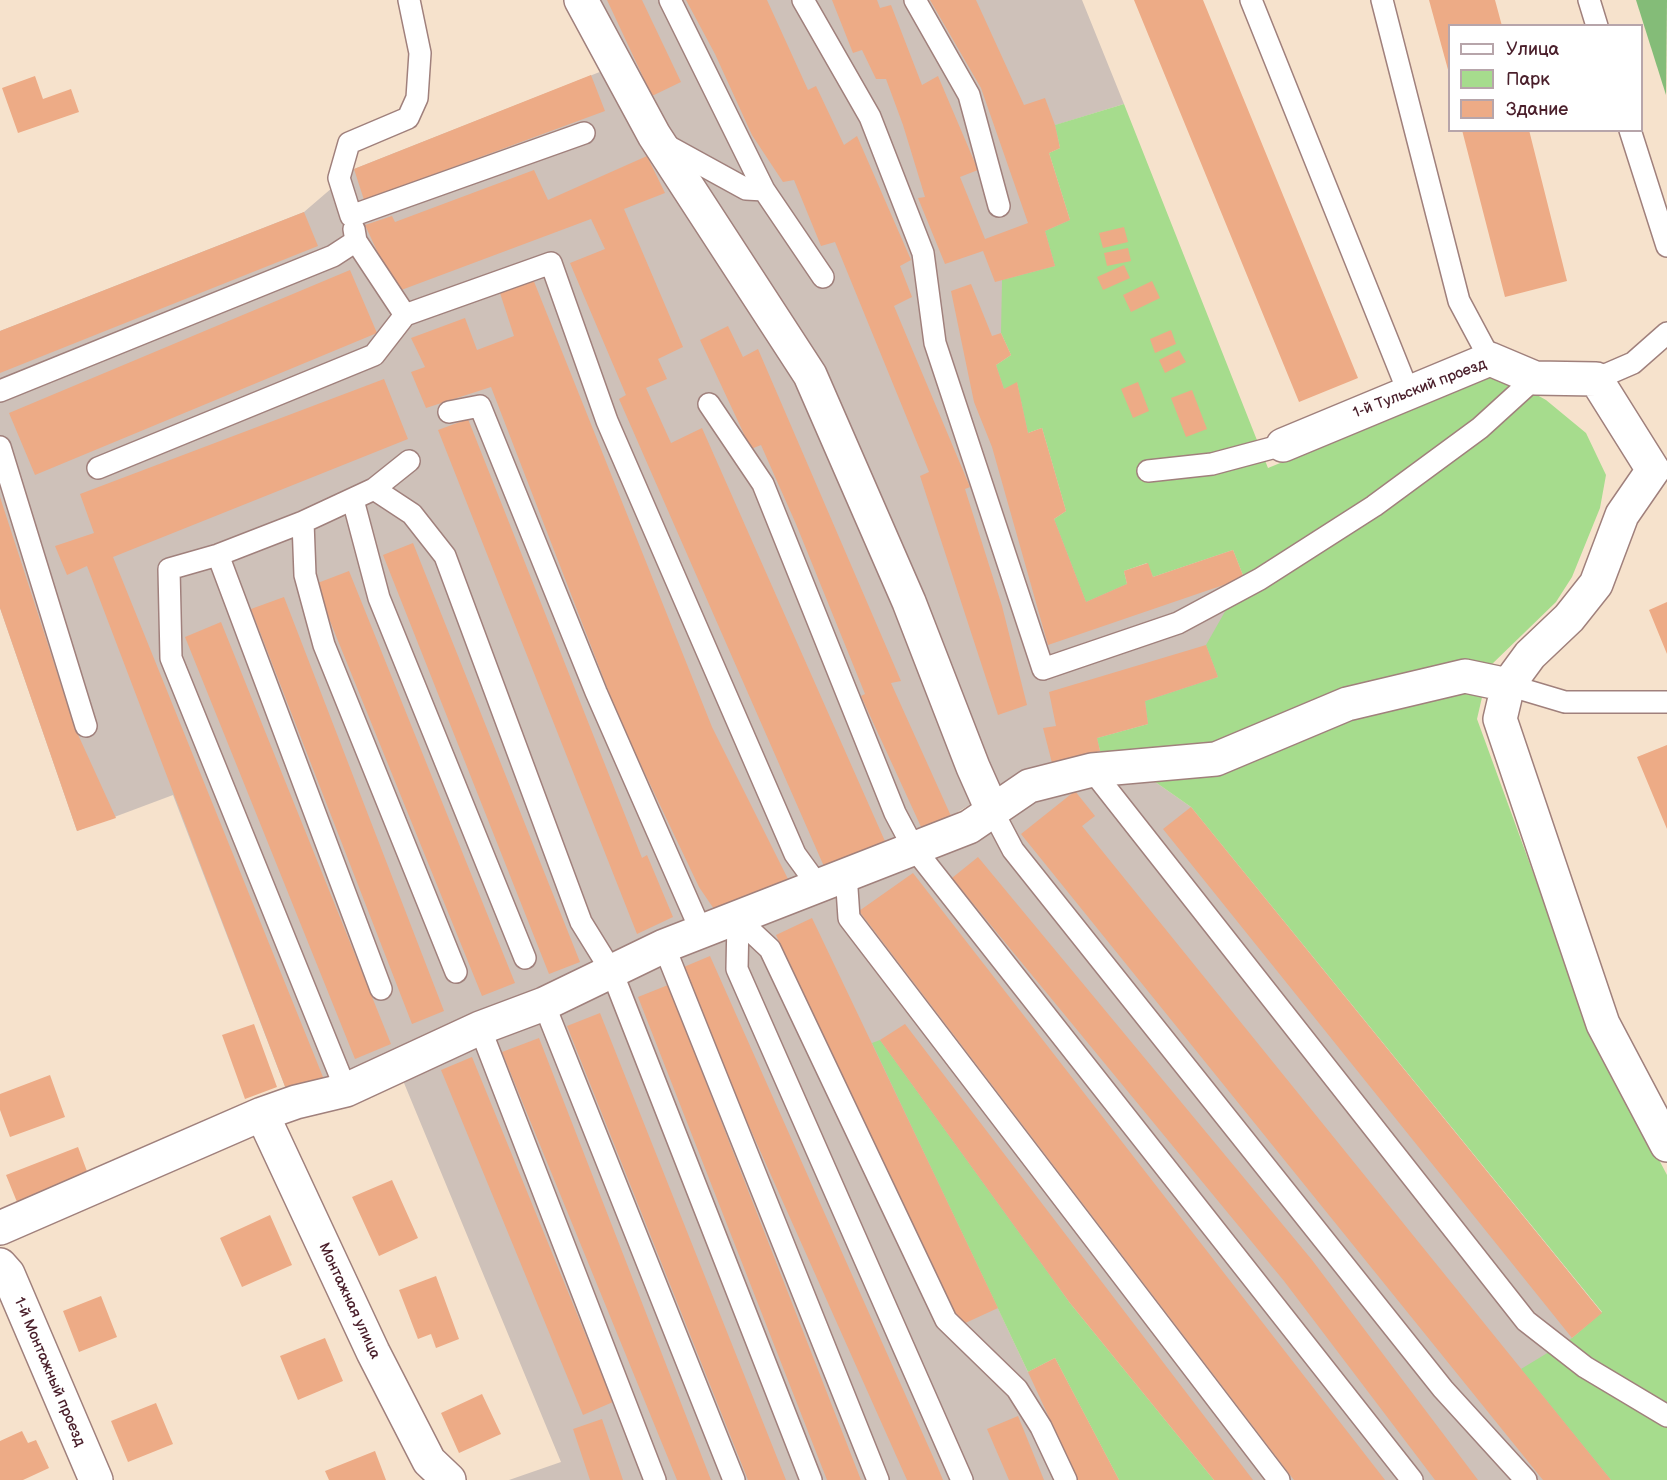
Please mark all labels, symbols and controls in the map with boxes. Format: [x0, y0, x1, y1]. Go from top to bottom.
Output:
legend [1448, 24, 1643, 132]
text: Улица [1506, 39, 1559, 60]
text: Парк [1506, 69, 1550, 90]
text: Здание [1506, 99, 1568, 120]
street label: 1-й Тульский проезд [1351, 355, 1489, 423]
street label: Монтажная улица [314, 1240, 384, 1362]
street label: 1-й Монтажный проезд [9, 1295, 89, 1449]

